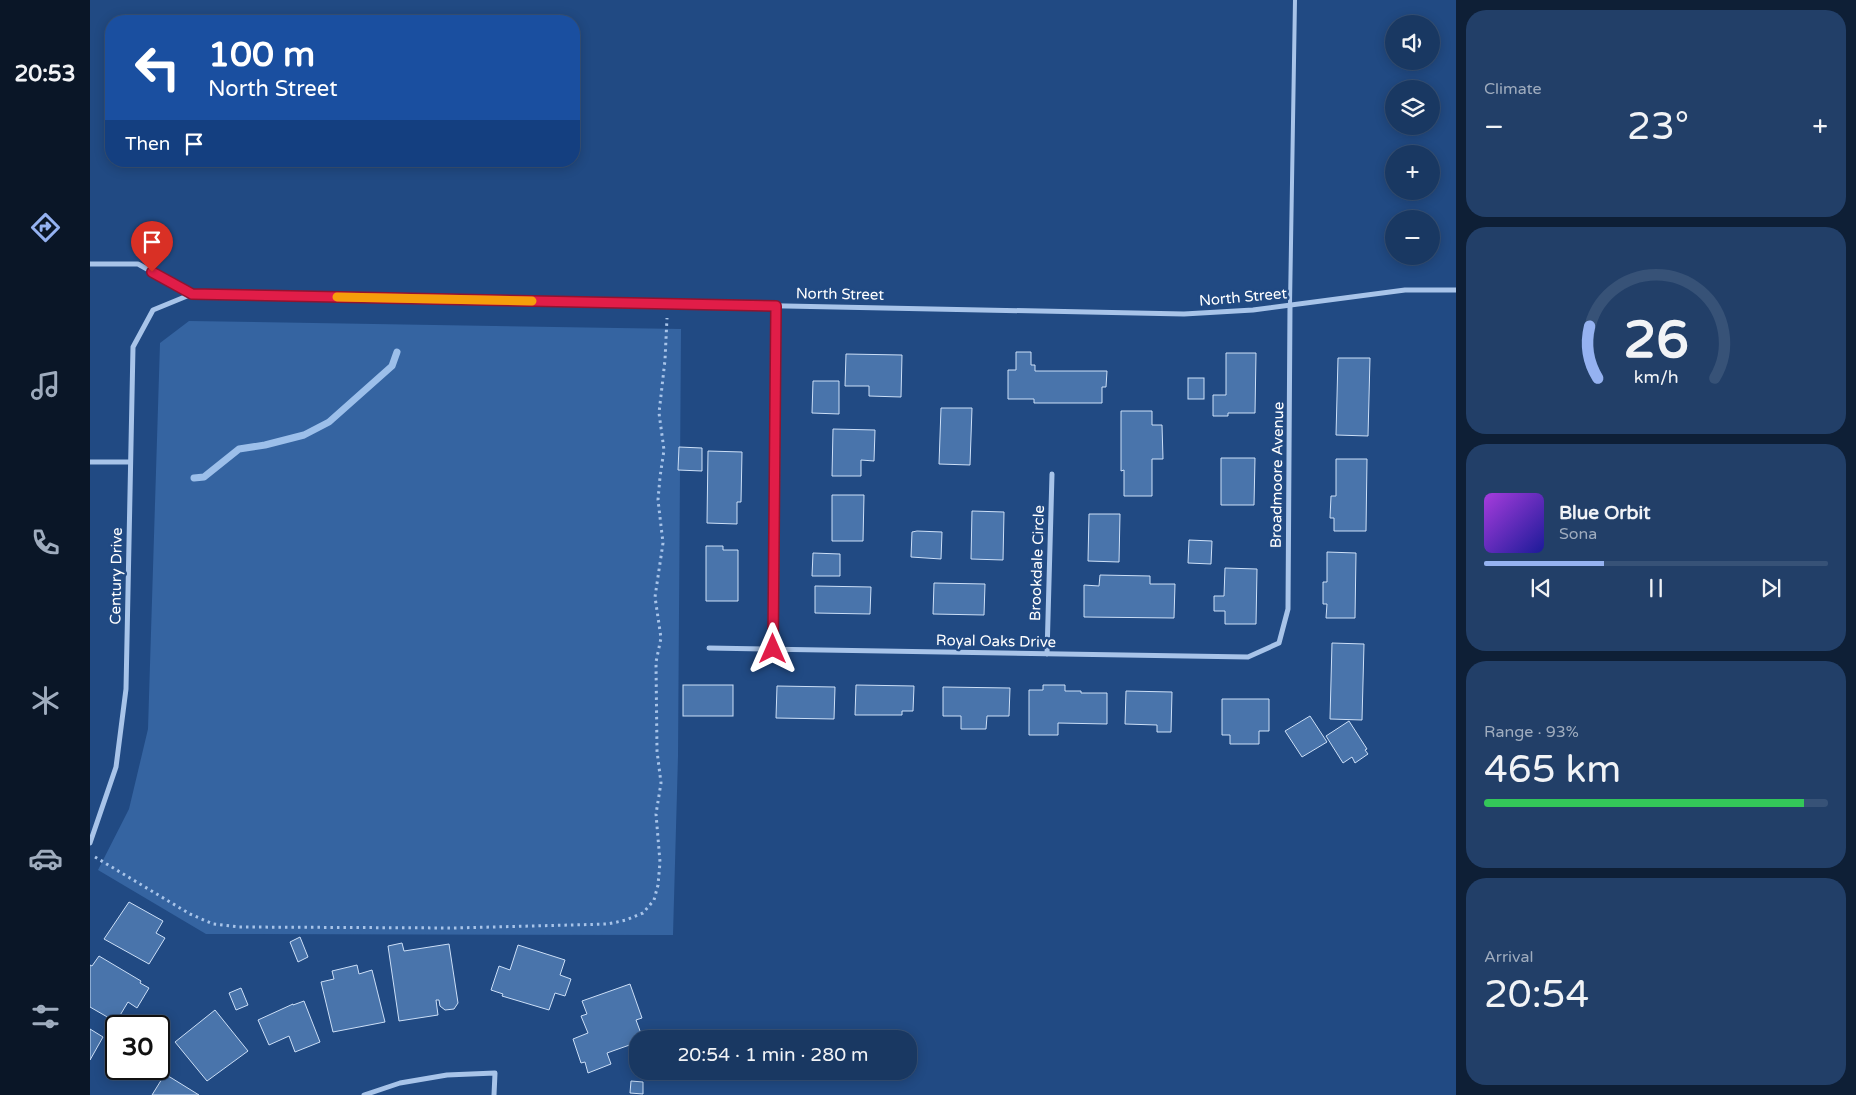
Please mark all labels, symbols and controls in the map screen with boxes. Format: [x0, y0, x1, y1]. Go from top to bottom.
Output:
map controls [1385, 15, 1440, 265]
button: sound [1385, 15, 1440, 70]
text: 100 m [208, 34, 315, 76]
icon: left [125, 35, 190, 100]
text: 20:53 [15, 61, 75, 87]
text: North Street [208, 76, 338, 102]
text: Climate [1484, 79, 1542, 99]
button: layers [1385, 80, 1440, 135]
text: 23° [1627, 104, 1689, 150]
text: − [1484, 110, 1504, 144]
text: + [1812, 110, 1828, 144]
icon: arrive [180, 130, 208, 158]
text: Then [125, 133, 170, 155]
button: + [1385, 145, 1440, 200]
icon: directions [28, 210, 63, 245]
button: − [1385, 210, 1440, 265]
pin [131, 221, 173, 272]
icon: arrive [138, 228, 166, 256]
street label: North Street [796, 284, 885, 304]
street label: North Street [1198, 284, 1288, 310]
text: 26 [1623, 309, 1689, 372]
text: km/h [1634, 367, 1678, 388]
icon: music [28, 368, 63, 403]
street label: Broadmoore Avenue [1267, 402, 1287, 548]
text: Blue Orbit [1559, 502, 1651, 524]
street label: Brookdale Circle [1026, 505, 1048, 621]
text: Sona [1559, 524, 1597, 544]
icon: phone [28, 525, 63, 560]
street label: Century Drive [106, 527, 126, 625]
icon: previous [1527, 574, 1555, 602]
icon: pause [1642, 574, 1670, 602]
icon: next [1757, 574, 1785, 602]
position arrow [746, 622, 798, 674]
street label: Royal Oaks Drive [936, 631, 1056, 651]
icon: climate [28, 683, 63, 718]
text: Range · 93% [1484, 722, 1579, 742]
text: 465 km [1484, 747, 1621, 793]
icon: car [28, 841, 63, 876]
text: Arrival [1484, 947, 1533, 967]
text: 20:54 [1484, 972, 1589, 1018]
icon: filters [28, 999, 63, 1034]
speed limit sign: 30 [105, 1015, 170, 1080]
text: 20:54 · 1 min · 280 m [677, 1044, 869, 1066]

